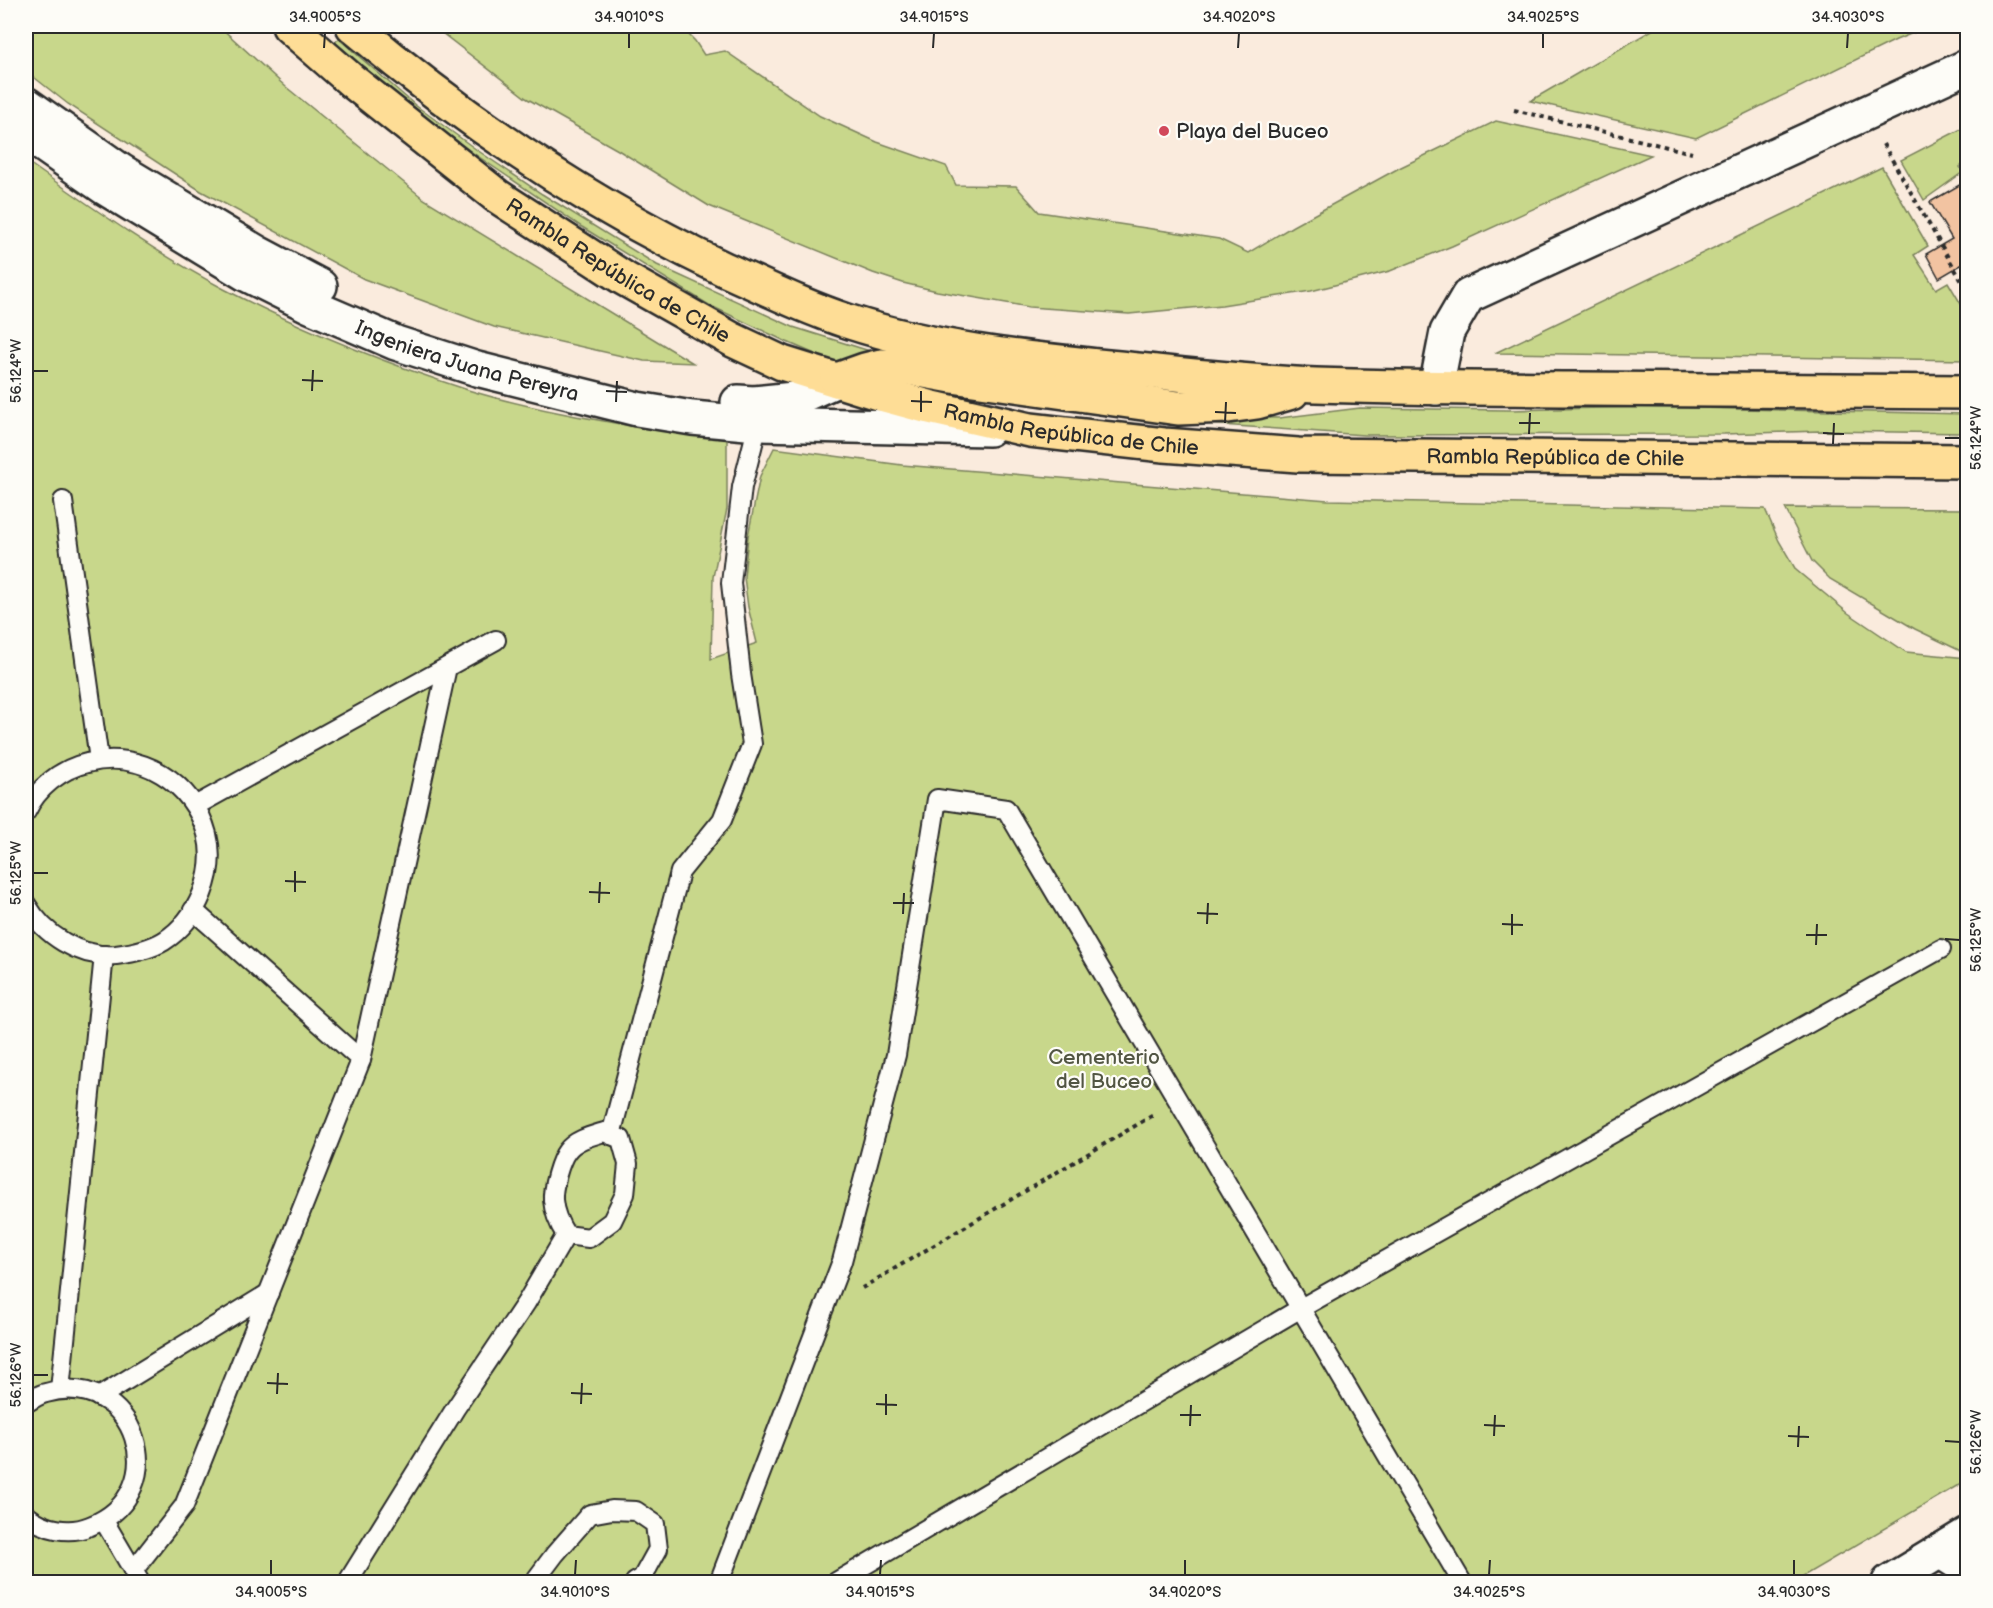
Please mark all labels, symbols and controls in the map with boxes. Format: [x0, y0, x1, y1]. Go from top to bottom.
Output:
text: 34.9005°S [289, 8, 361, 27]
text: 34.9010°S [594, 8, 664, 27]
text: 34.9015°S [900, 8, 969, 27]
text: 34.9020°S [1203, 8, 1275, 27]
text: 34.9025°S [1507, 8, 1579, 27]
text: 34.9030°S [1812, 8, 1884, 27]
place label: Playa del Buceo [1176, 119, 1329, 144]
marker: Playa del Buceo [1157, 124, 1171, 138]
street label: Rambla República de Chile [501, 193, 735, 348]
street label: Ingeniera Juana Pereyra [352, 315, 582, 407]
text: 56.124°W [7, 339, 26, 403]
street label: Rambla República de Chile [941, 398, 1200, 460]
text: 56.124°W [1967, 406, 1986, 470]
street label: Rambla República de Chile [1426, 444, 1684, 471]
text: 56.125°W [7, 841, 26, 905]
text: 56.125°W [1967, 908, 1986, 972]
park label: Cementerio del Buceo [1048, 1045, 1160, 1094]
text: 56.126°W [7, 1342, 26, 1407]
text: 56.126°W [1967, 1409, 1986, 1474]
text: 34.9005°S [235, 1583, 307, 1602]
text: 34.9010°S [540, 1583, 610, 1602]
text: 34.9015°S [846, 1583, 915, 1602]
text: 34.9020°S [1149, 1583, 1221, 1602]
text: 34.9025°S [1453, 1583, 1525, 1602]
text: 34.9030°S [1758, 1583, 1830, 1602]

